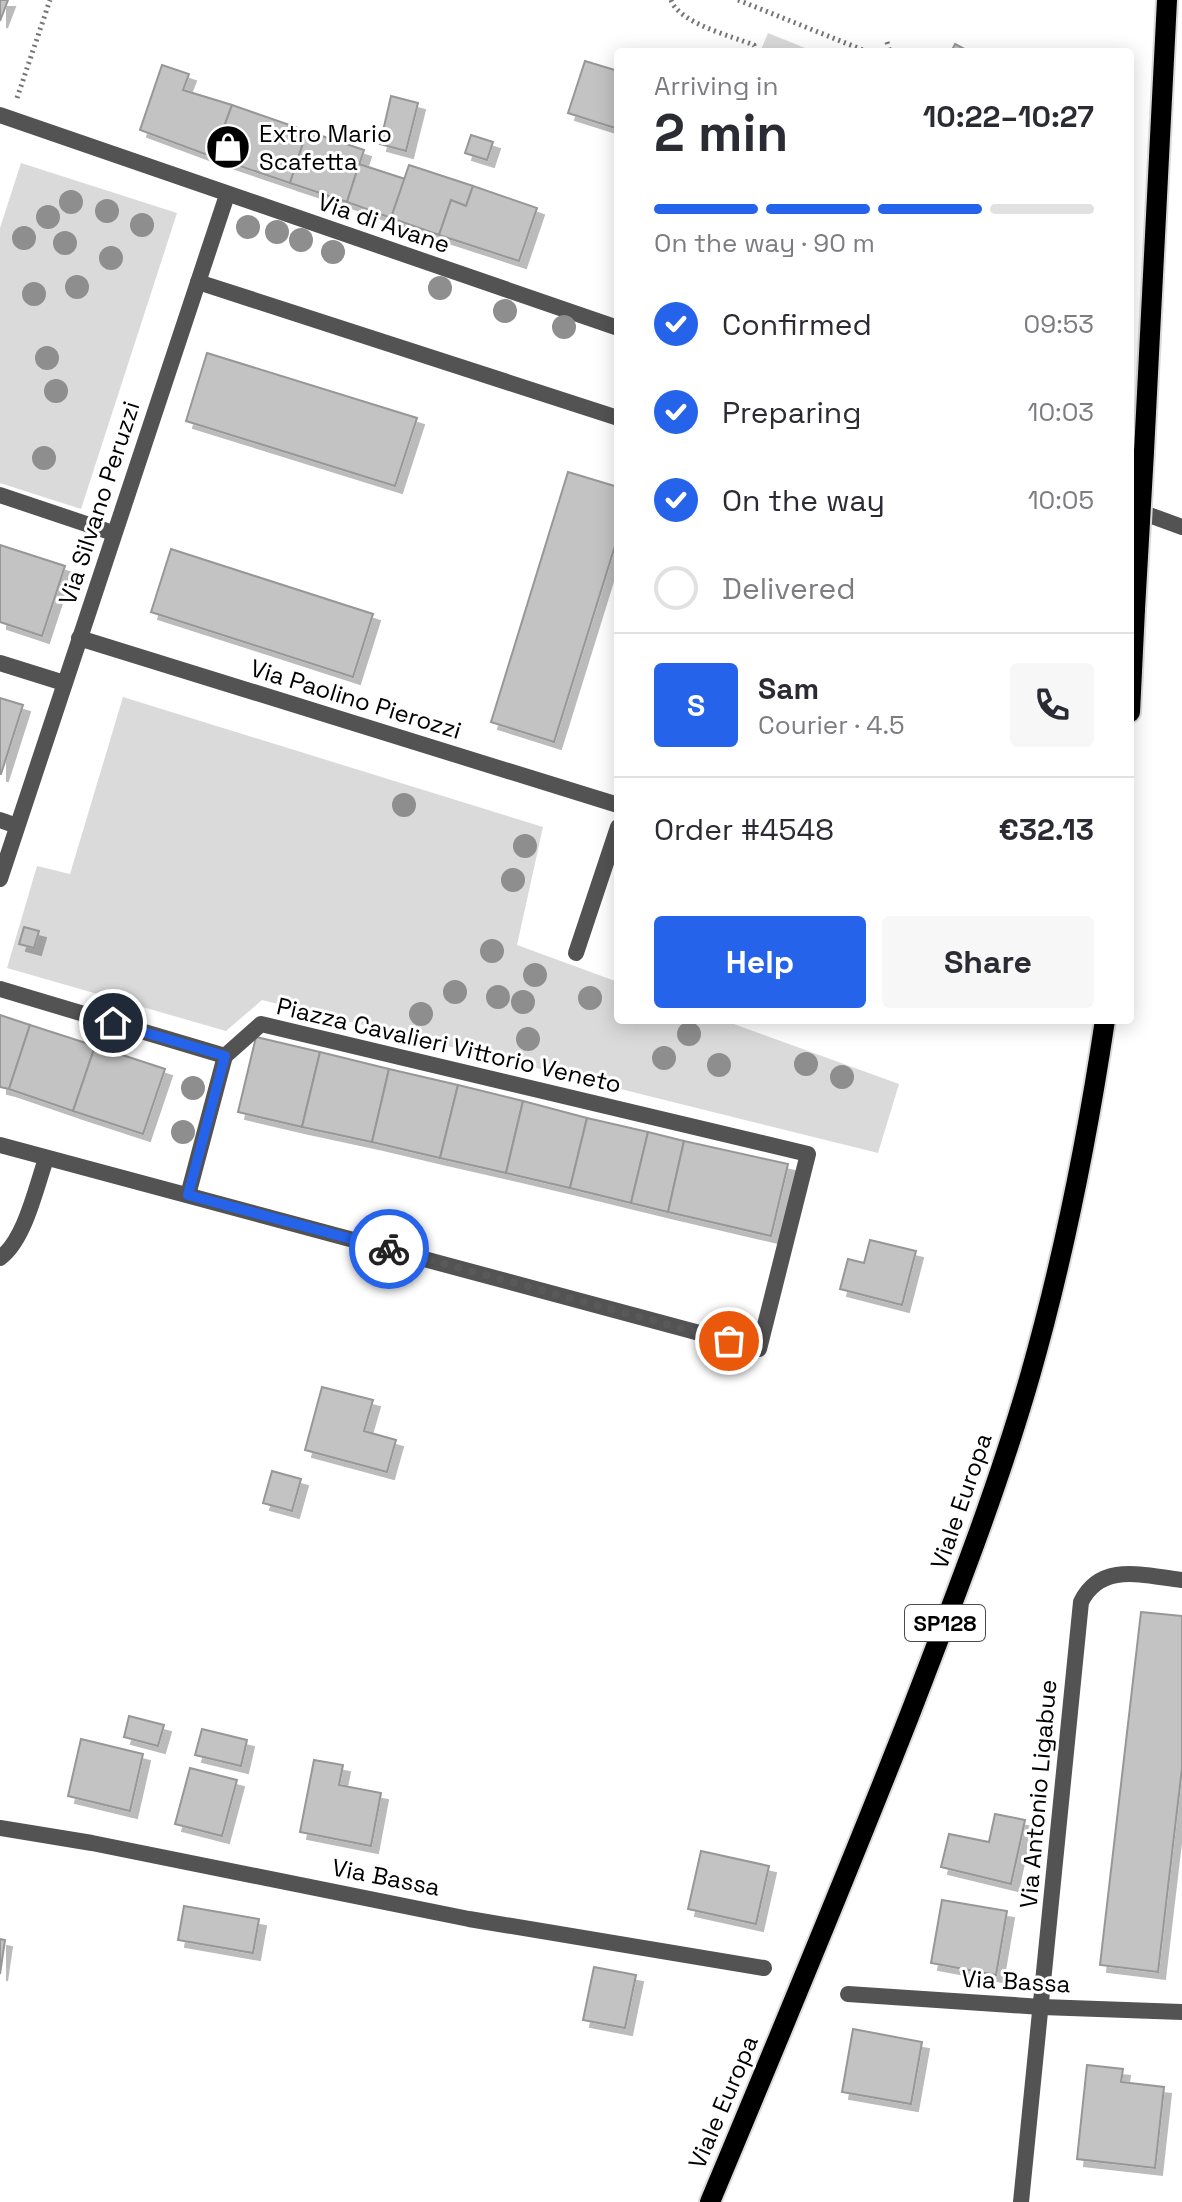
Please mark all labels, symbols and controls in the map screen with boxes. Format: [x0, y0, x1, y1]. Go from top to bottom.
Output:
text: Arriving in [654, 69, 778, 103]
text: 10:22–10:27 [923, 97, 1094, 136]
text: 2 min [654, 100, 788, 166]
place label: Extro Mario Scafetta [259, 118, 392, 177]
shop icon: Extro Mario Scafetta [204, 123, 252, 171]
street label: Via di Avane [314, 186, 454, 260]
text: On the way · 90 m [654, 226, 875, 260]
icon: check [654, 302, 698, 346]
text: Confirmed [722, 305, 872, 344]
text: 09:53 [1024, 307, 1094, 341]
icon: check [654, 390, 698, 434]
text: Preparing [722, 393, 861, 432]
text: 10:03 [1028, 395, 1094, 429]
street label: Via Silvano Peruzzi [51, 397, 147, 609]
icon: check [654, 478, 698, 522]
text: On the way [722, 481, 885, 520]
text: 10:05 [1028, 483, 1094, 517]
text: Delivered [722, 569, 856, 608]
street label: Via Paolino Pierozzi [247, 652, 465, 746]
button: phone [1010, 663, 1094, 747]
text: Sam [758, 669, 819, 708]
text: S [687, 686, 705, 725]
text: Courier · 4.5 [758, 708, 905, 742]
text: Order #4548 [654, 810, 834, 849]
text: €32.13 [998, 810, 1094, 849]
button: Help [654, 916, 866, 1008]
button: Share [882, 916, 1094, 1008]
pin [79, 989, 147, 1057]
street label: Piazza Cavalieri Vittorio Veneto [274, 990, 624, 1100]
icon: home [91, 1001, 135, 1045]
courier [349, 1209, 429, 1289]
icon: bike [367, 1227, 411, 1271]
pin [695, 1307, 763, 1375]
icon: bag [707, 1319, 751, 1363]
street label: Viale Europa [923, 1429, 999, 1573]
road number: SP128 [905, 1605, 985, 1641]
street label: Via Antonio Ligabue [1013, 1678, 1063, 1910]
street label: Via Bassa [329, 1851, 443, 1903]
street label: Via Bassa [961, 1963, 1072, 1999]
street label: Viale Europa [681, 2031, 765, 2173]

